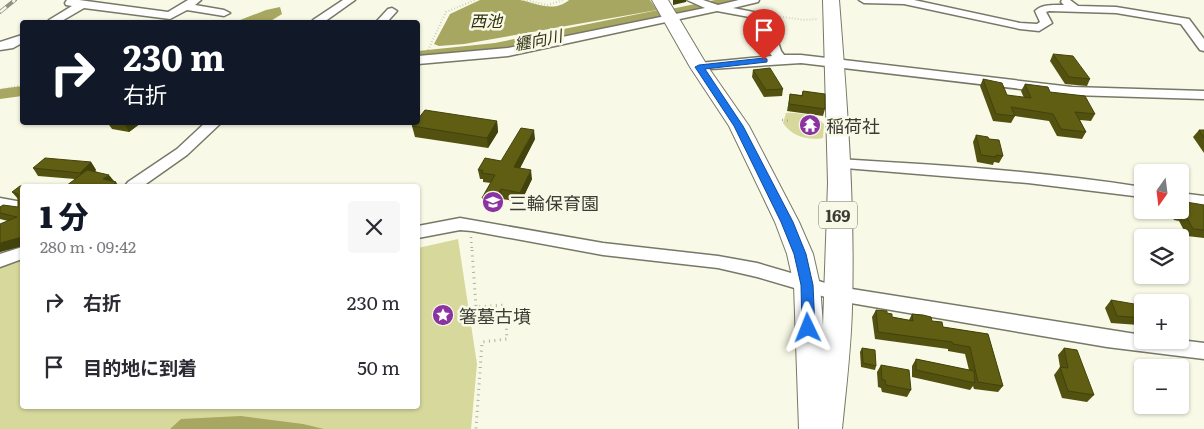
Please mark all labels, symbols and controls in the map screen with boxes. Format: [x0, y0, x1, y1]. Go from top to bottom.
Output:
water label: 西池 [470, 8, 504, 32]
pin [743, 9, 785, 60]
icon: arrive [750, 16, 778, 44]
water label: 纒向川 [512, 22, 566, 55]
text: 230 m [123, 30, 225, 82]
icon: right [40, 40, 105, 105]
text: 右折 [123, 77, 167, 110]
place label: 稲荷社 [826, 112, 880, 139]
temple icon: 稲荷社 [798, 113, 822, 137]
north arrow [1134, 164, 1189, 219]
map controls [1134, 164, 1189, 414]
place label: 三輪保育園 [509, 189, 599, 216]
school or university icon: 三輪保育園 [481, 190, 505, 214]
text: 1 分 [40, 193, 89, 237]
button: close [348, 201, 400, 253]
road number: 169 [819, 202, 857, 228]
button: layers [1134, 229, 1189, 284]
text: 280 m · 09:42 [40, 234, 136, 258]
icon: right [40, 288, 68, 316]
text: 右折 [83, 288, 121, 316]
text: 230 m [347, 288, 400, 316]
button: + [1134, 294, 1189, 349]
position arrow [781, 301, 833, 353]
place label: 箸墓古墳 [459, 302, 531, 329]
place icon: 箸墓古墳 [431, 303, 455, 327]
icon: arrive [40, 353, 68, 381]
text: 目的地に到着 [83, 353, 197, 381]
text: 50 m [357, 353, 400, 381]
button: − [1134, 359, 1189, 414]

